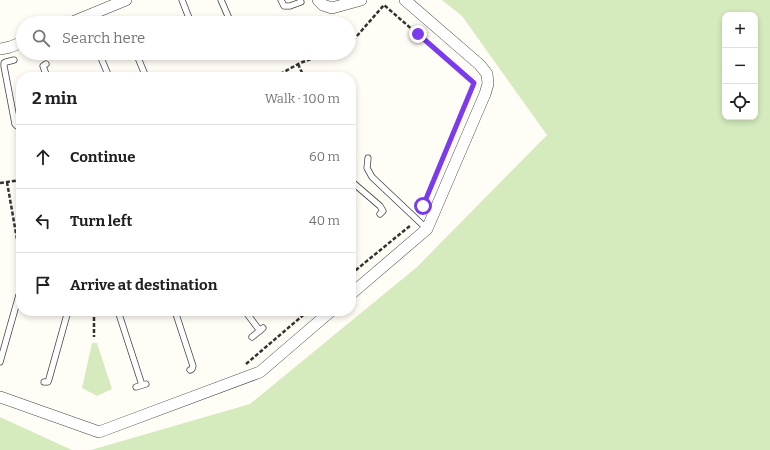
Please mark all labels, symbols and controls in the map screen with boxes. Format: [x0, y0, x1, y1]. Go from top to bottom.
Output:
map controls [722, 12, 758, 120]
button: + [722, 12, 758, 48]
search box [16, 16, 356, 60]
route end [409, 25, 427, 43]
icon: search [30, 27, 52, 49]
text: Search here [62, 29, 145, 47]
button: − [722, 48, 758, 84]
button: locate [722, 84, 758, 120]
text: 2 min [32, 88, 77, 109]
text: Walk · 100 m [265, 91, 340, 106]
icon: ahead [32, 146, 54, 168]
text: Continue [70, 148, 136, 166]
text: 60 m [309, 149, 340, 164]
route start [414, 197, 432, 215]
icon: left [32, 210, 54, 232]
text: Turn left [70, 212, 132, 230]
text: 40 m [309, 213, 340, 228]
icon: arrive [32, 274, 54, 296]
text: Arrive at destination [70, 276, 217, 294]

